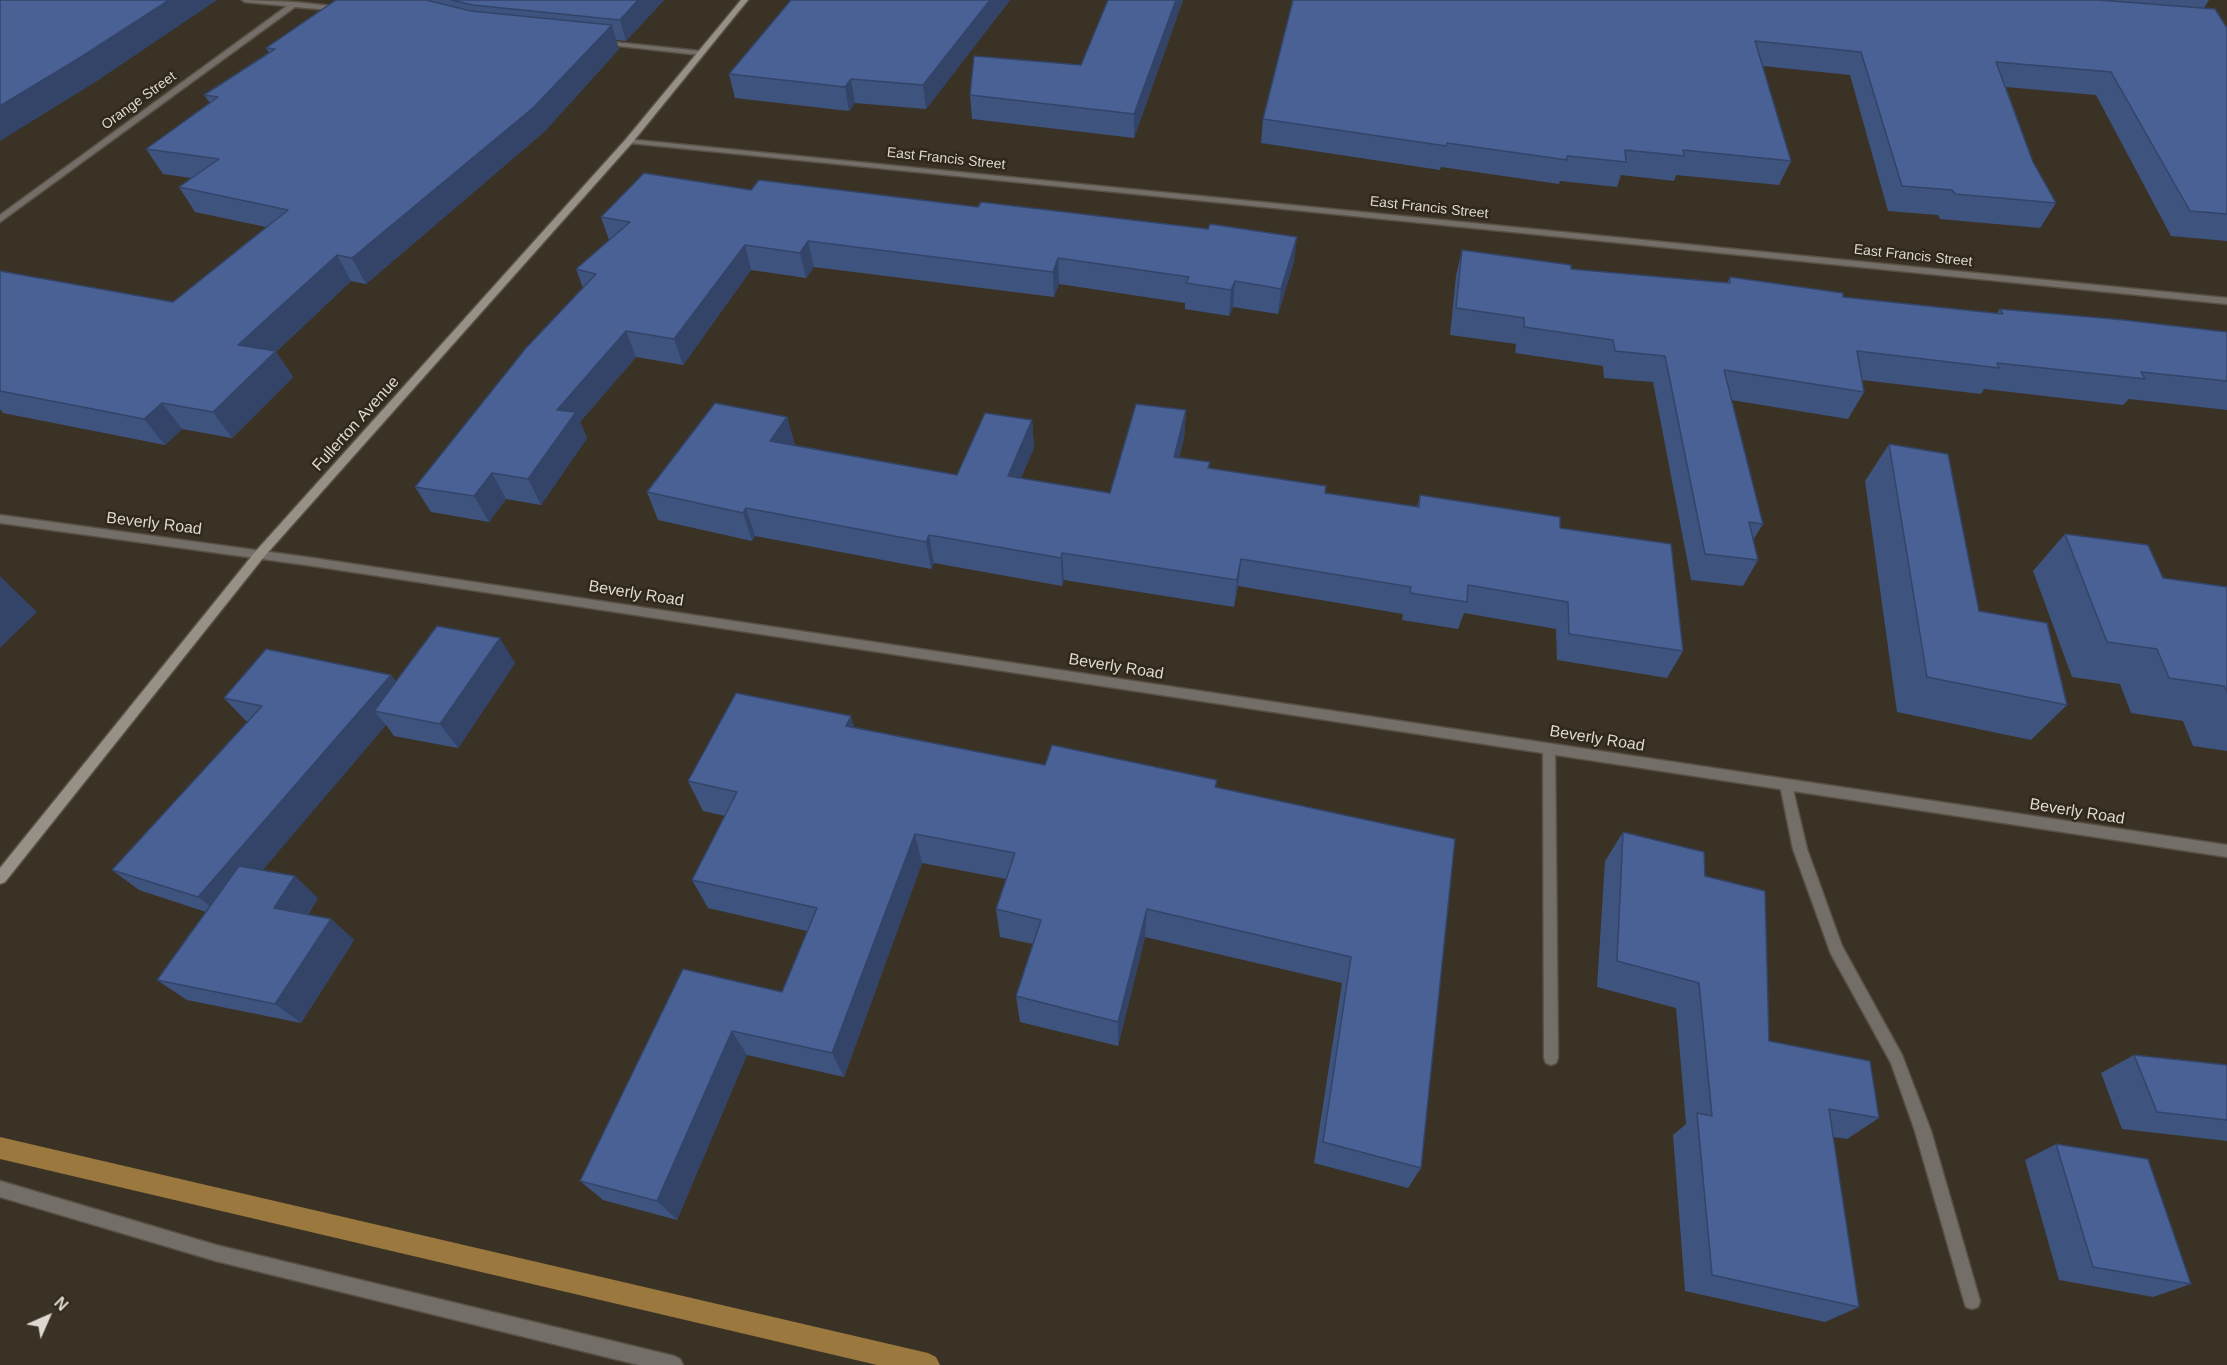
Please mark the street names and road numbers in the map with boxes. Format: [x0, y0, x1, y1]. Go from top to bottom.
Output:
street label: Orange Street [98, 68, 180, 134]
street label: East Francis Street [886, 144, 1006, 174]
street label: East Francis Street [1369, 193, 1489, 223]
street label: East Francis Street [1853, 241, 1973, 271]
street label: Fullerton Avenue [308, 373, 404, 475]
street label: Beverly Road [105, 509, 203, 539]
street label: Beverly Road [587, 577, 685, 611]
street label: Beverly Road [1067, 650, 1165, 684]
street label: Beverly Road [1548, 722, 1646, 756]
street label: Beverly Road [2028, 795, 2126, 829]

